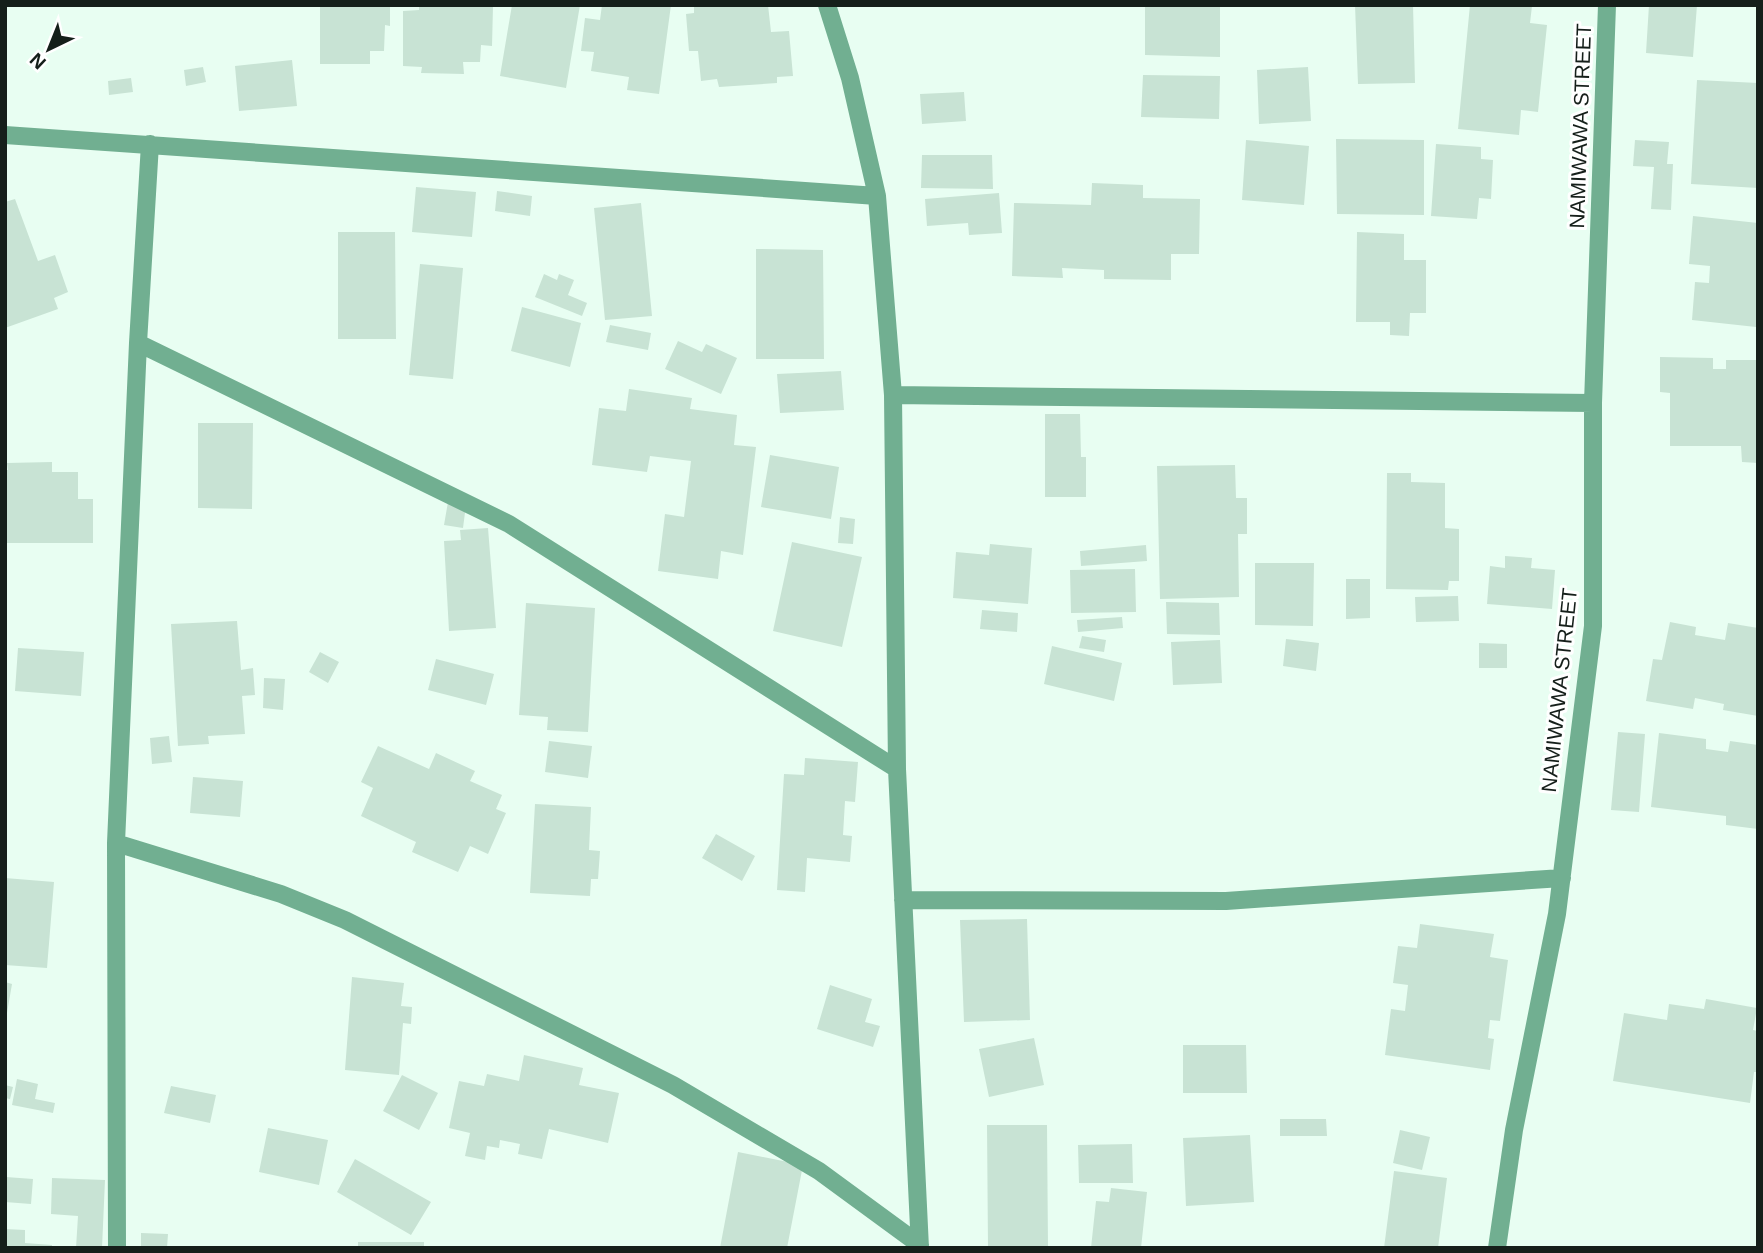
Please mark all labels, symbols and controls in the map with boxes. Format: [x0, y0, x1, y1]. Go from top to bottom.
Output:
north arrow [14, 14, 84, 84]
street label: NAMIWAWA STREET [1565, 23, 1595, 229]
text: N [26, 49, 50, 73]
street label: NAMIWAWA STREET [1537, 587, 1581, 793]

